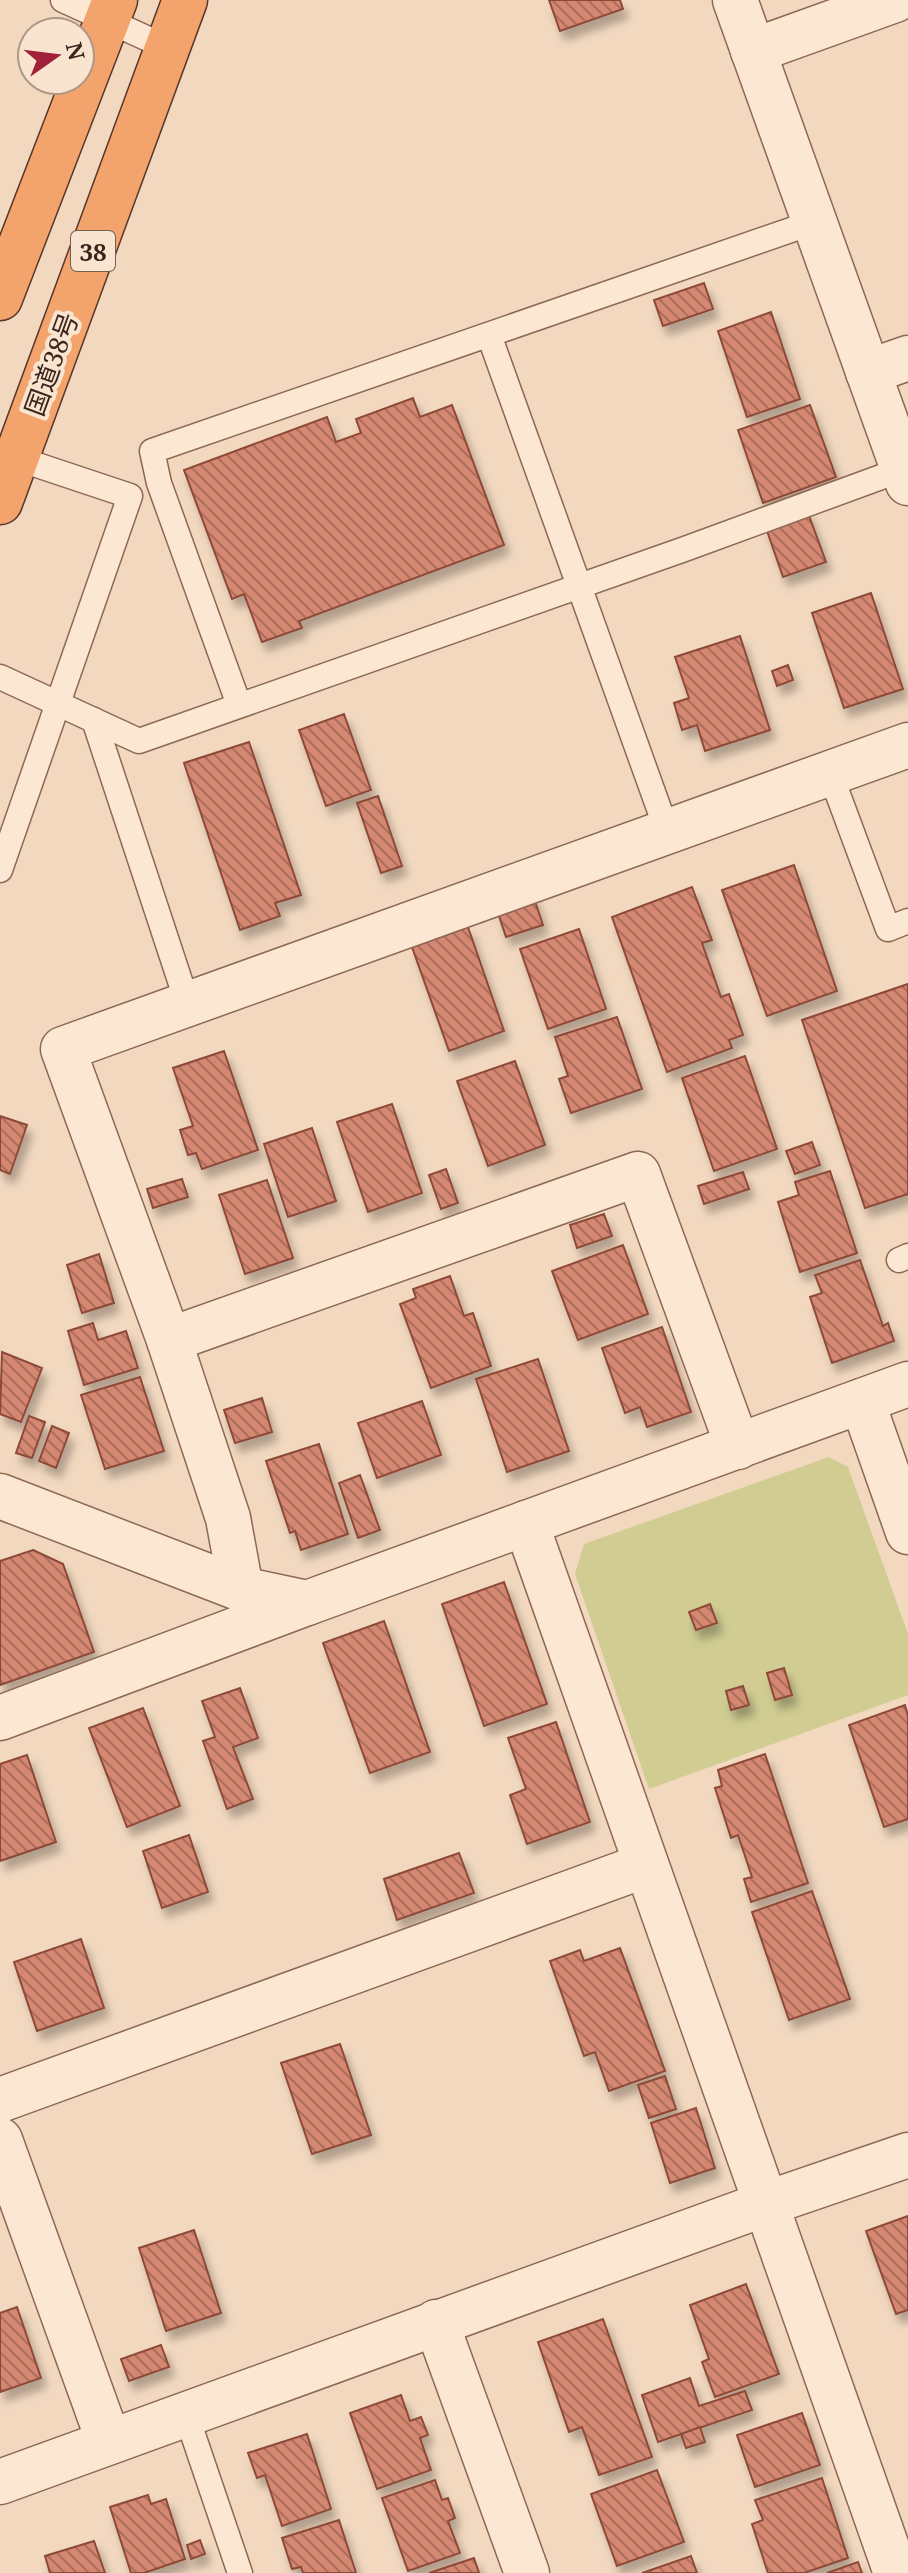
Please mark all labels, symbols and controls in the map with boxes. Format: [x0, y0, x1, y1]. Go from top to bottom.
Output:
north arrow [16, 16, 96, 96]
text: N [60, 39, 93, 63]
road number: 38 [71, 231, 115, 271]
street label: 国道38号 [16, 308, 86, 420]

